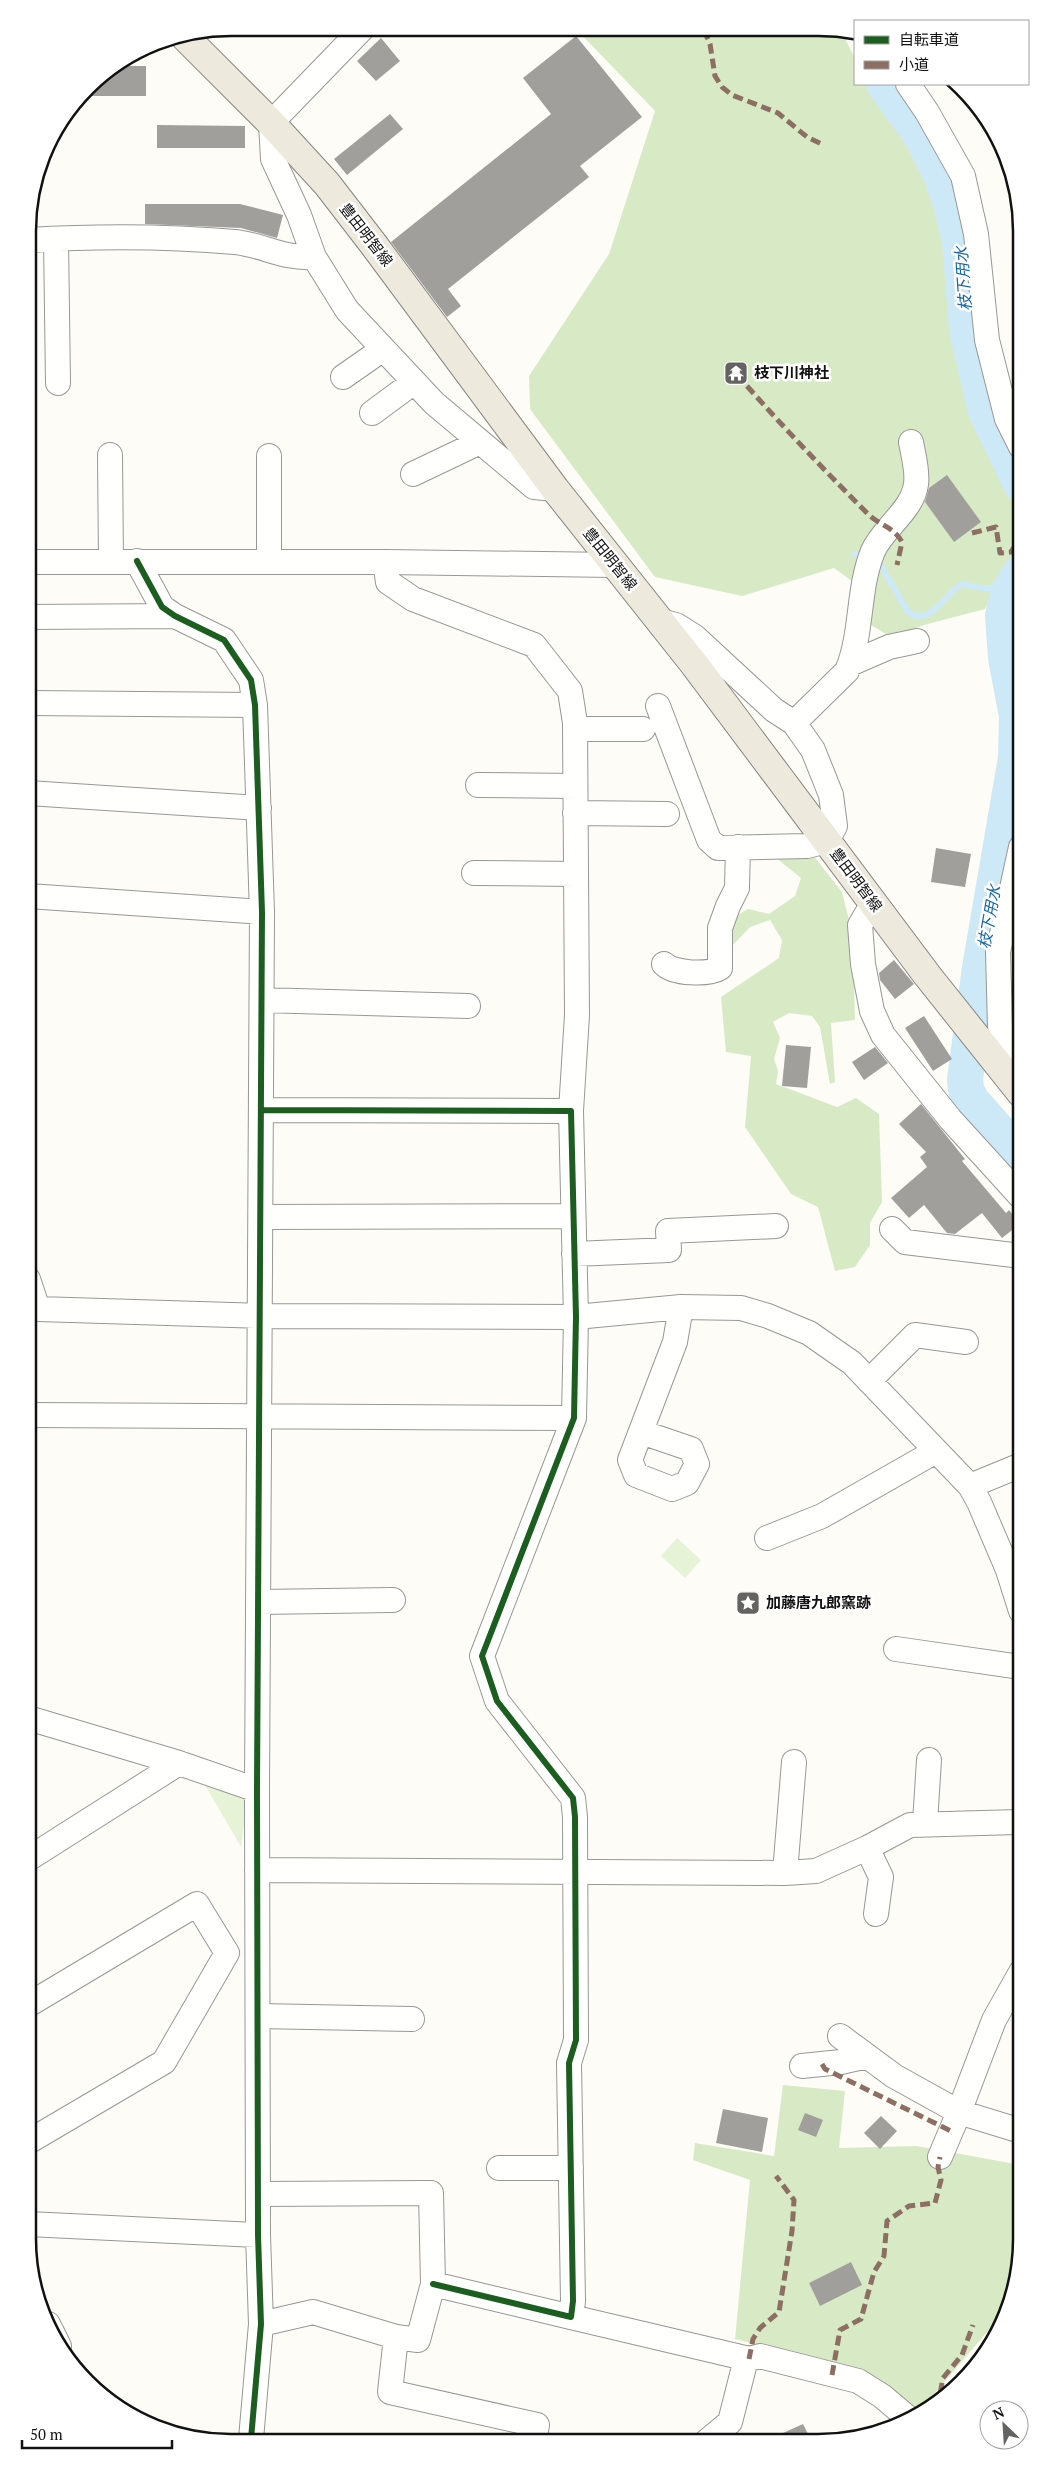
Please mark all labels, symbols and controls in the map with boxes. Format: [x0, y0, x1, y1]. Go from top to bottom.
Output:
legend [854, 20, 1029, 85]
text: 自転車道 [899, 29, 959, 49]
text: 小道 [899, 54, 929, 74]
street label: 豊田明智線 [336, 199, 398, 270]
water label: 枝下用水 [950, 244, 976, 312]
temple icon: 枝下川神社 [723, 360, 749, 386]
place label: 枝下川神社 [754, 362, 829, 382]
street label: 豊田明智線 [579, 523, 642, 594]
street label: 豊田明智線 [826, 843, 887, 915]
water label: 枝下用水 [973, 882, 1006, 950]
place icon: 加藤唐九郎窯跡 [735, 1590, 761, 1616]
place label: 加藤唐九郎窯跡 [766, 1592, 871, 1612]
north arrow [979, 2400, 1029, 2450]
text: N [989, 2402, 1007, 2424]
scale bar [22, 2418, 172, 2450]
text: 50 m [30, 2424, 63, 2444]

